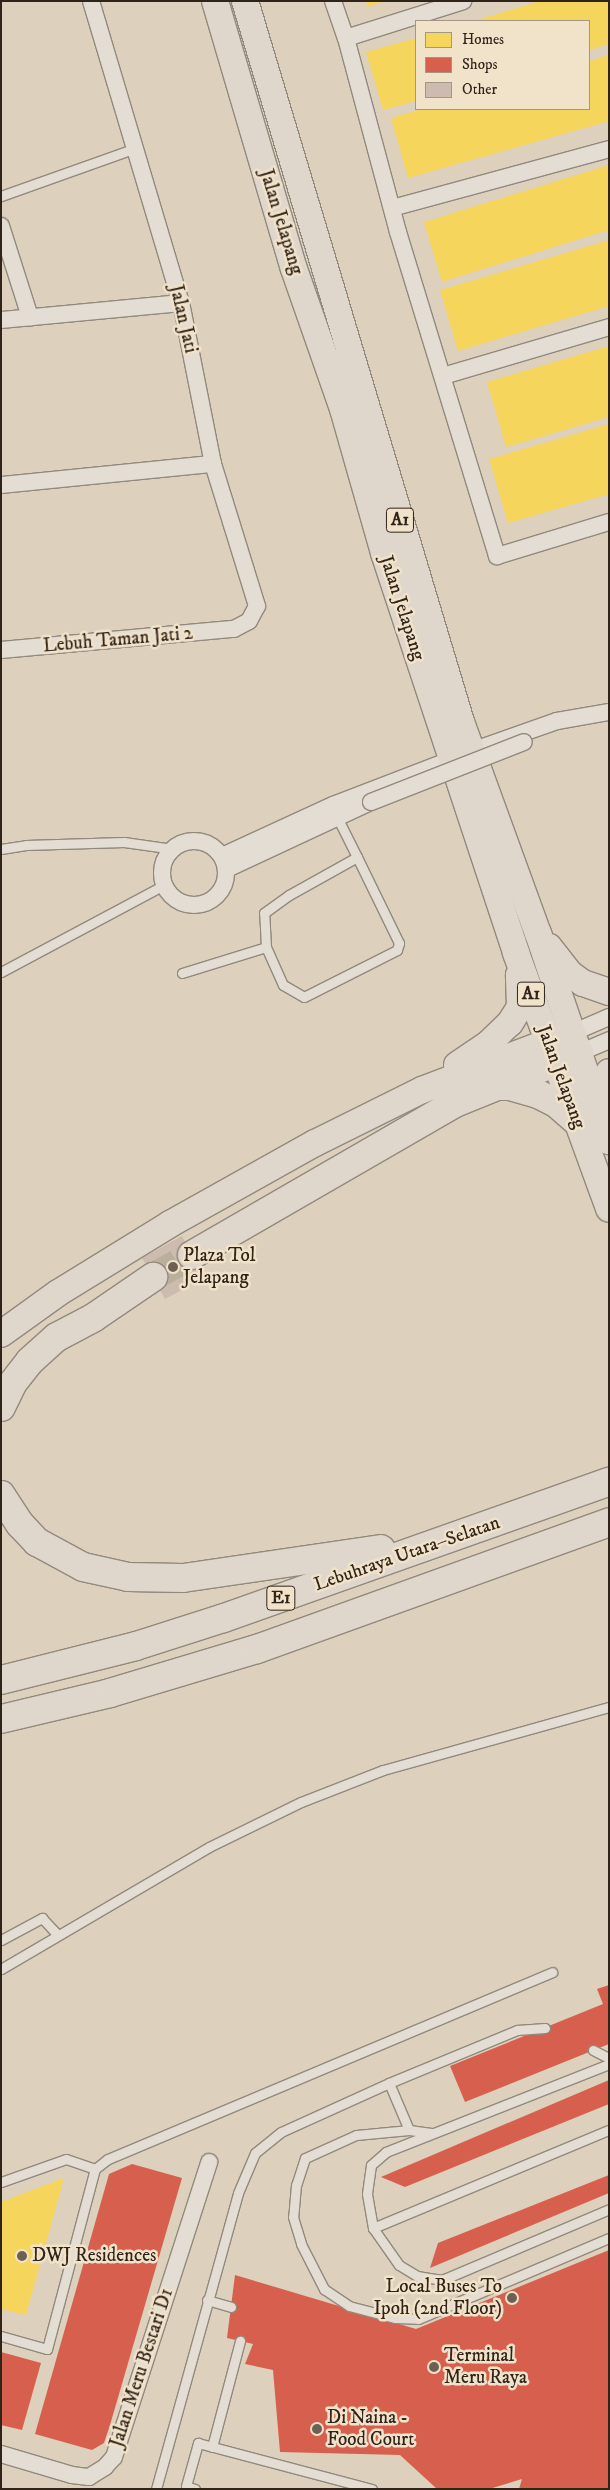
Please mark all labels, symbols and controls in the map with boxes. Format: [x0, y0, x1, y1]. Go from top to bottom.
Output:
legend [415, 20, 590, 110]
text: Homes [462, 30, 504, 49]
text: Shops [462, 55, 498, 74]
text: Other [462, 80, 497, 99]
street label: Jalan Jelapang [254, 167, 308, 277]
street label: Jalan Jati [164, 283, 202, 355]
road number: A1 [385, 504, 415, 536]
street label: Jalan Jelapang [374, 553, 430, 663]
street label: Lebuh Taman Jati 2 [42, 622, 194, 658]
road number: A1 [516, 979, 546, 1010]
street label: Jalan Jelapang [532, 1022, 590, 1132]
place label: Plaza Tol Jelapang [183, 1245, 255, 1289]
marker: Plaza Tol Jelapang [167, 1261, 179, 1273]
street label: Lebuhraya Utara–Selatan [311, 1511, 503, 1597]
road number: E1 [266, 1582, 296, 1614]
place label: DWJ Residences [32, 2245, 156, 2267]
marker: DWJ Residences [16, 2250, 28, 2262]
place label: Local Buses To Ipoh (2nd Floor) [373, 2276, 502, 2320]
street label: Jalan Meru Bestari D1 [106, 2286, 178, 2450]
marker: Local Buses To Ipoh (2nd Floor) [506, 2292, 518, 2304]
place label: Terminal Meru Raya [444, 2345, 527, 2389]
marker: Terminal Meru Raya [428, 2361, 440, 2373]
place label: Di Naina - Food Court [327, 2407, 414, 2451]
marker: Di Naina - Food Court [311, 2423, 323, 2435]

